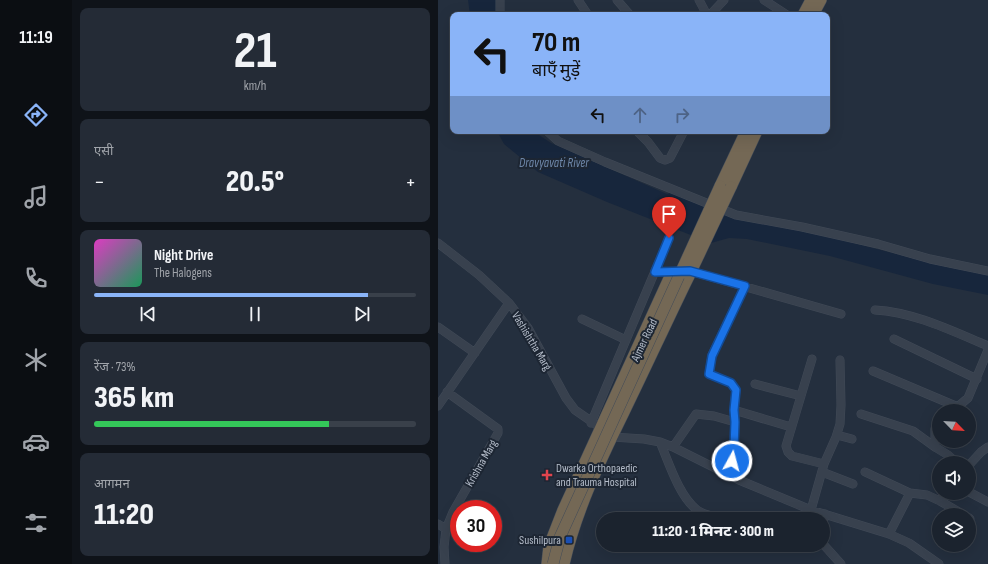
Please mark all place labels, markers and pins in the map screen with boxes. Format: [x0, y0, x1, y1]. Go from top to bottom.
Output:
pin [652, 197, 686, 238]
place label: Dwarka Orthopaedic and Trauma Hospital [556, 461, 638, 490]
marker: Dwarka Orthopaedic and Trauma Hospital [541, 469, 553, 481]
place label: Sushilpura [519, 533, 561, 548]
marker: Sushilpura [564, 535, 574, 545]

